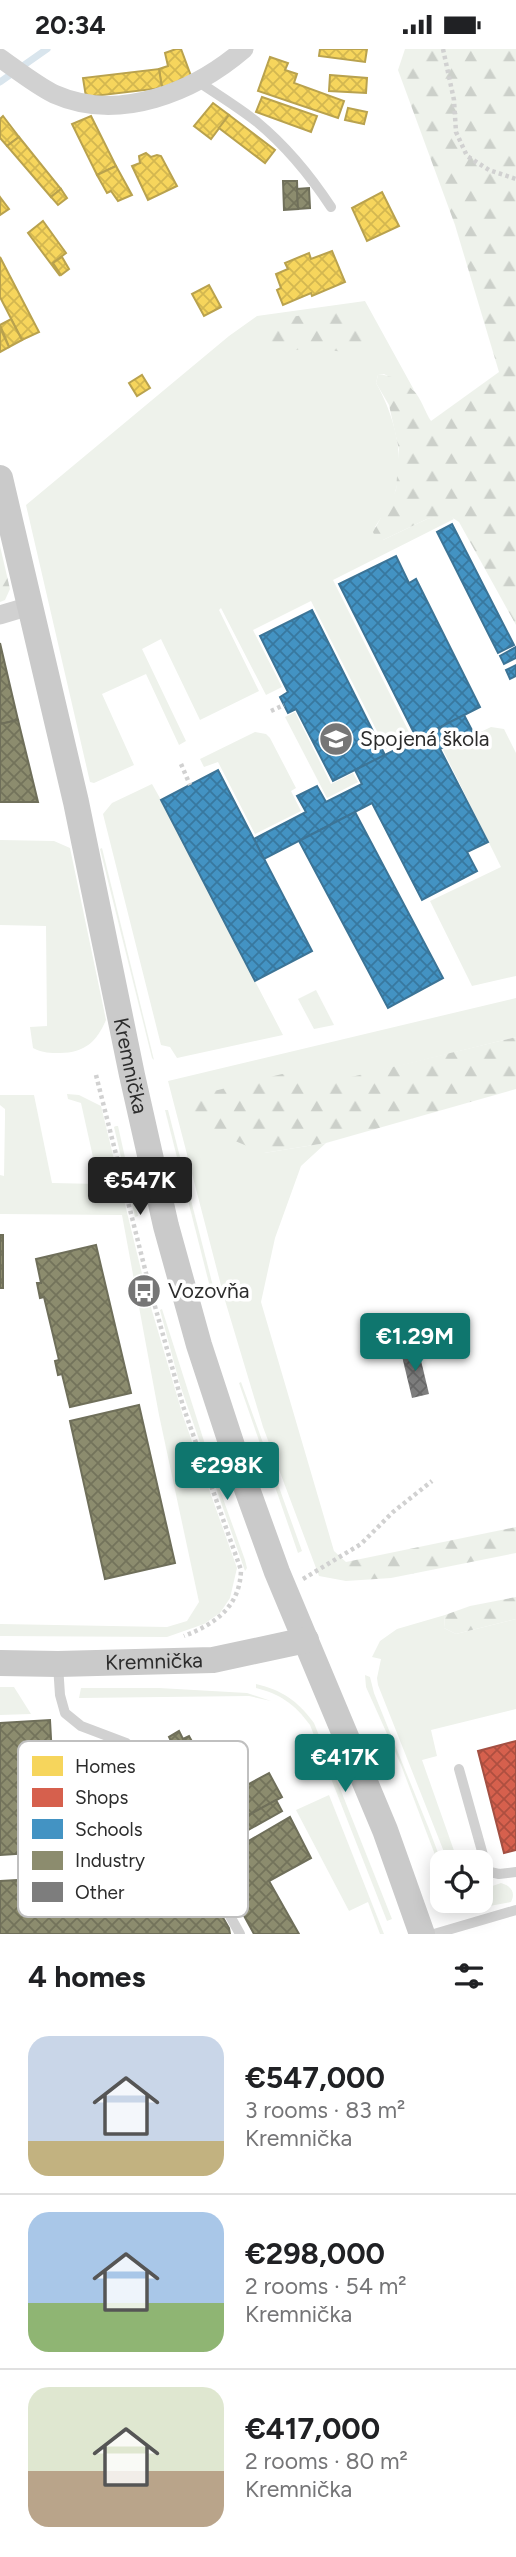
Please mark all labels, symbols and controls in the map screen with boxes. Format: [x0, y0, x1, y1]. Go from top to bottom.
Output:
text: 20:34 [35, 9, 106, 41]
school or university icon: Spojená škola [317, 720, 355, 758]
place label: Spojená škola [360, 726, 490, 751]
street label: Kremnička [109, 1015, 153, 1116]
pin: €547K [91, 1157, 189, 1217]
text: €547K [104, 1166, 176, 1194]
bus stop icon: Vozovňa [125, 1272, 163, 1310]
place label: Vozovňa [168, 1278, 249, 1303]
pin: €1.29M [358, 1313, 472, 1373]
text: €1.29M [376, 1322, 454, 1350]
pin: €298K [178, 1443, 276, 1502]
text: €298K [191, 1451, 263, 1479]
street label: Kremnička [105, 1647, 203, 1675]
pin: €417K [296, 1735, 394, 1794]
legend [18, 1741, 248, 1917]
text: €417K [311, 1743, 379, 1771]
text: Homes [75, 1755, 136, 1778]
text: Shops [75, 1786, 129, 1809]
text: Schools [75, 1818, 143, 1841]
text: Industry [75, 1849, 145, 1872]
map controls [430, 1850, 493, 1913]
button: locate [430, 1850, 493, 1913]
text: Other [75, 1881, 125, 1904]
icon: filters [450, 1957, 488, 1995]
text: 4 homes [28, 1958, 145, 1995]
text: €547,000 [245, 2059, 385, 2096]
icon: home [84, 2064, 168, 2148]
text: 3 rooms · 83 m² [245, 2096, 405, 2124]
text: Kremnička [245, 2124, 352, 2152]
text: €298,000 [245, 2235, 385, 2272]
icon: home [84, 2240, 168, 2324]
text: 2 rooms · 54 m² [245, 2272, 407, 2300]
text: Kremnička [245, 2300, 352, 2328]
text: €417,000 [245, 2410, 380, 2447]
icon: home [84, 2415, 168, 2499]
text: 2 rooms · 80 m² [245, 2447, 408, 2475]
text: Kremnička [245, 2475, 352, 2503]

